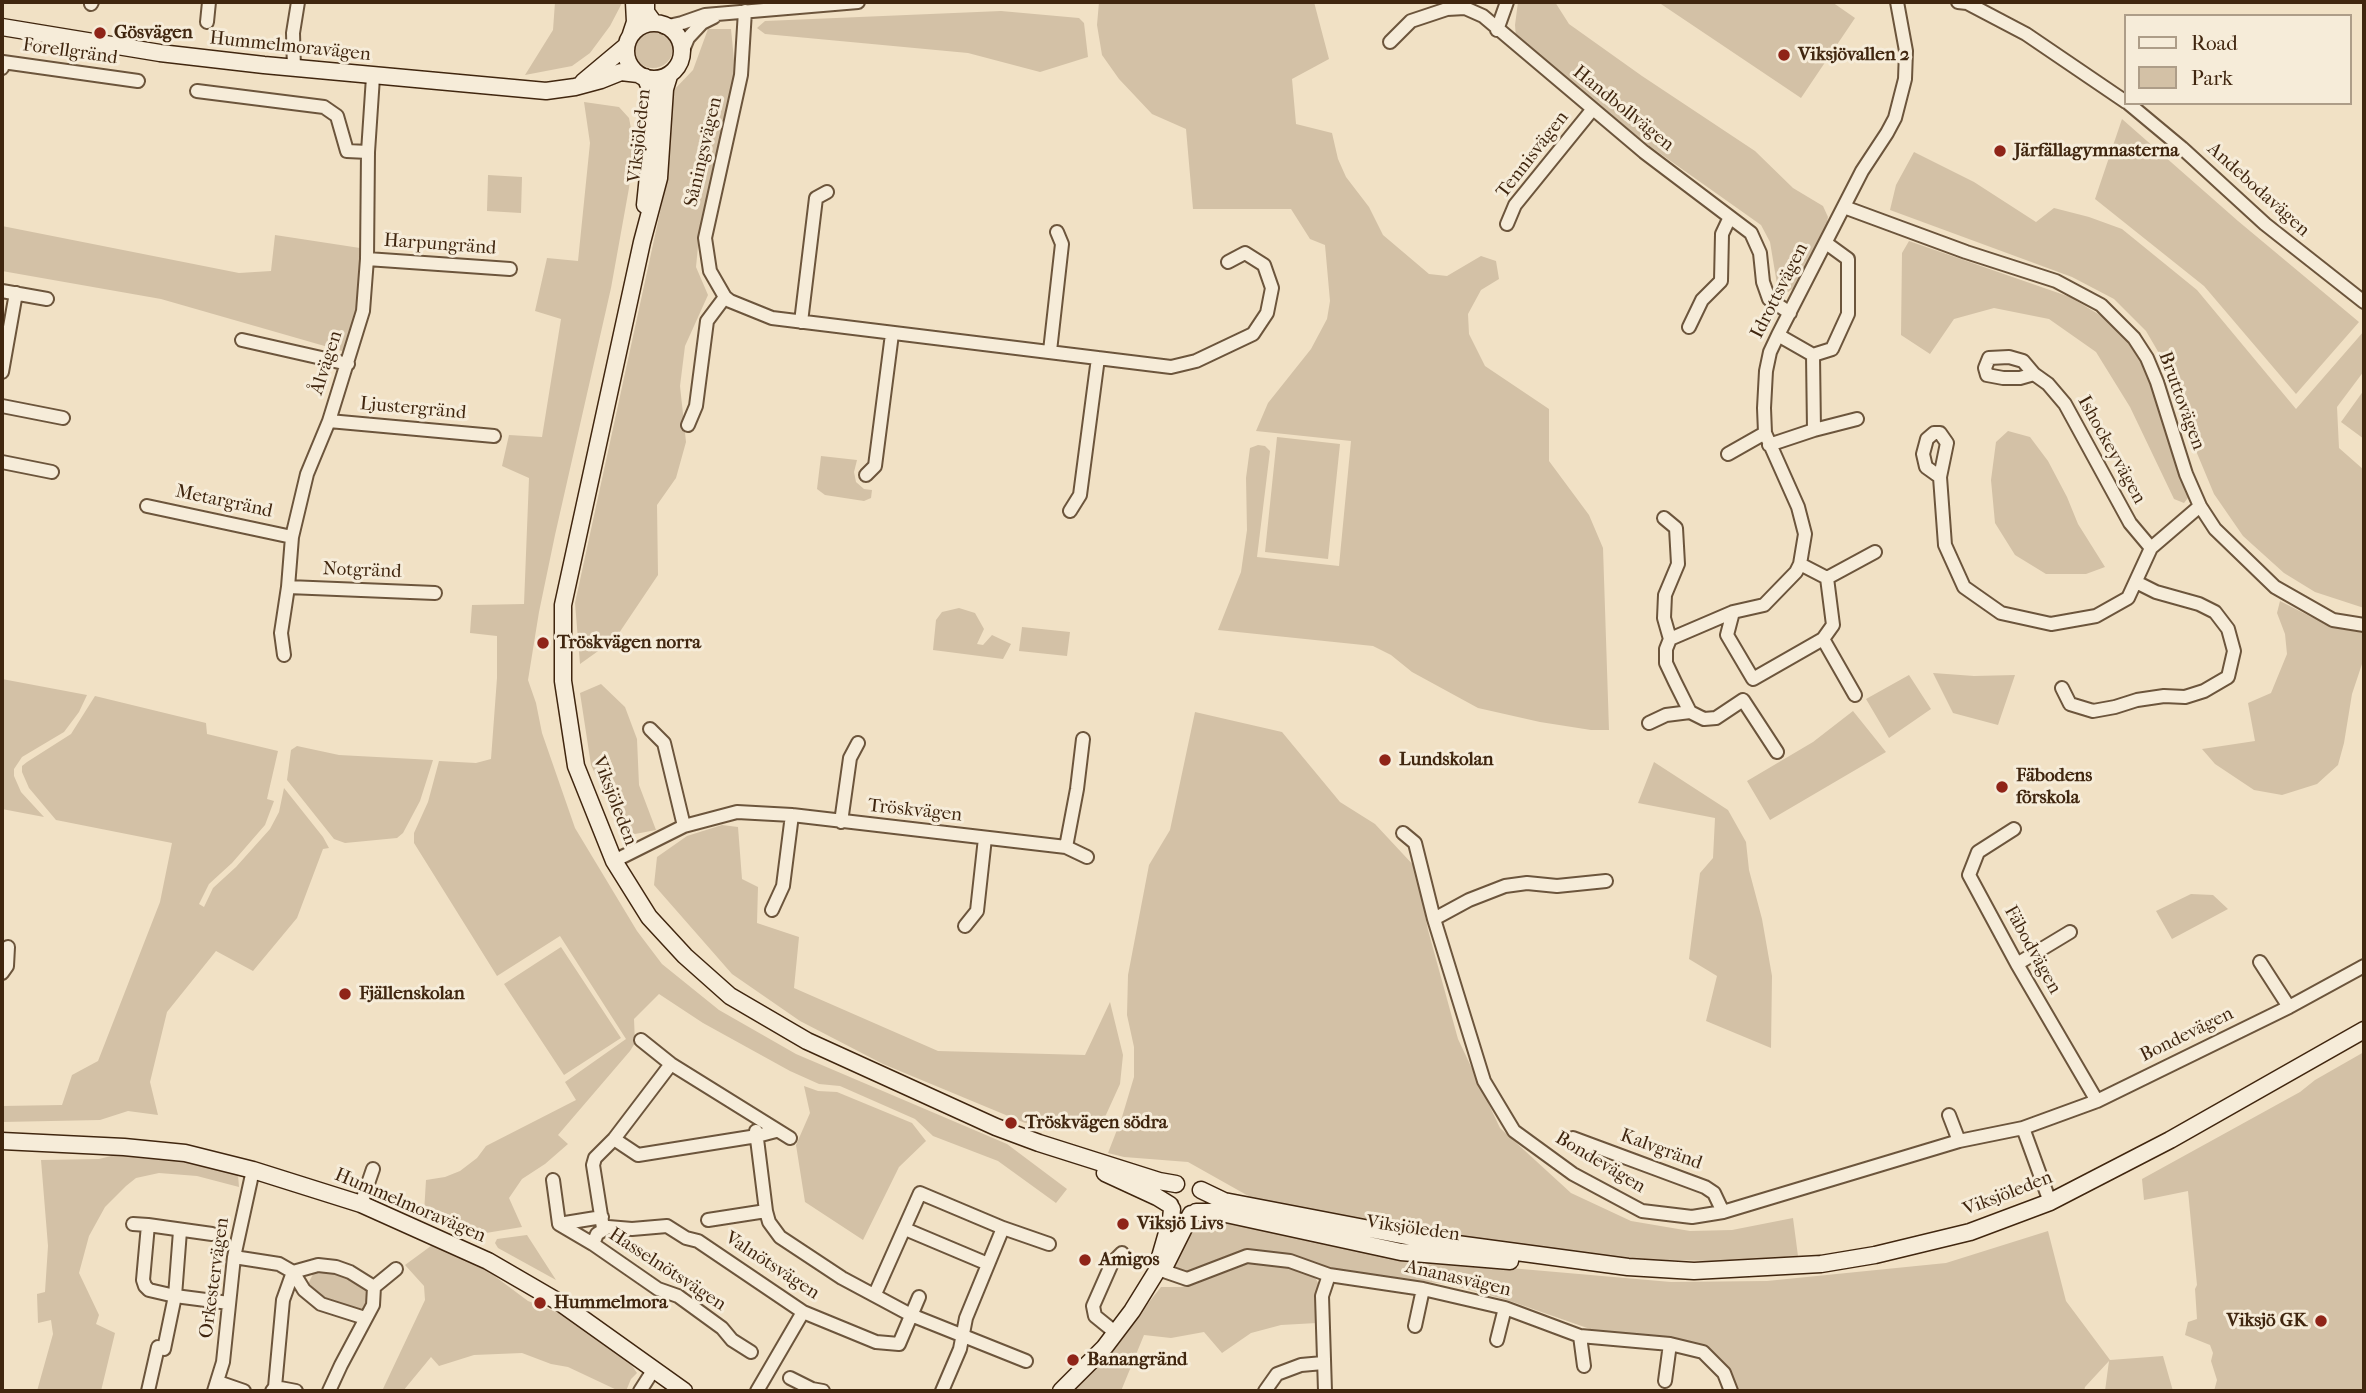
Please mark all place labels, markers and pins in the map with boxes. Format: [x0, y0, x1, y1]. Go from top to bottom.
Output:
place label: Gösvägen [114, 22, 193, 44]
marker: Gösvägen [92, 25, 108, 41]
place label: Viksjövallen 2 [1798, 44, 1910, 66]
marker: Viksjövallen 2 [1776, 47, 1792, 63]
place label: Järfällagymnasterna [2014, 140, 2179, 162]
marker: Järfällagymnasterna [1992, 143, 2008, 159]
place label: Tröskvägen norra [557, 632, 701, 654]
marker: Tröskvägen norra [535, 635, 551, 651]
place label: Lundskolan [1399, 749, 1494, 771]
marker: Lundskolan [1377, 752, 1393, 768]
place label: Fäbodens förskola [2016, 765, 2092, 809]
marker: Fäbodens förskola [1994, 779, 2010, 795]
place label: Fjällenskolan [359, 983, 465, 1005]
marker: Fjällenskolan [337, 986, 353, 1002]
place label: Tröskvägen södra [1025, 1112, 1168, 1134]
marker: Tröskvägen södra [1003, 1115, 1019, 1131]
place label: Viksjö Livs [1137, 1213, 1223, 1235]
marker: Viksjö Livs [1115, 1216, 1131, 1232]
place label: Amigos [1099, 1249, 1159, 1271]
marker: Amigos [1077, 1252, 1093, 1268]
place label: Hummelmora [554, 1292, 668, 1314]
marker: Hummelmora [532, 1295, 548, 1311]
place label: Viksjö GK [2227, 1310, 2307, 1332]
marker: Viksjö GK [2313, 1313, 2329, 1329]
place label: Banangränd [1087, 1349, 1187, 1371]
marker: Banangränd [1065, 1352, 1081, 1368]

